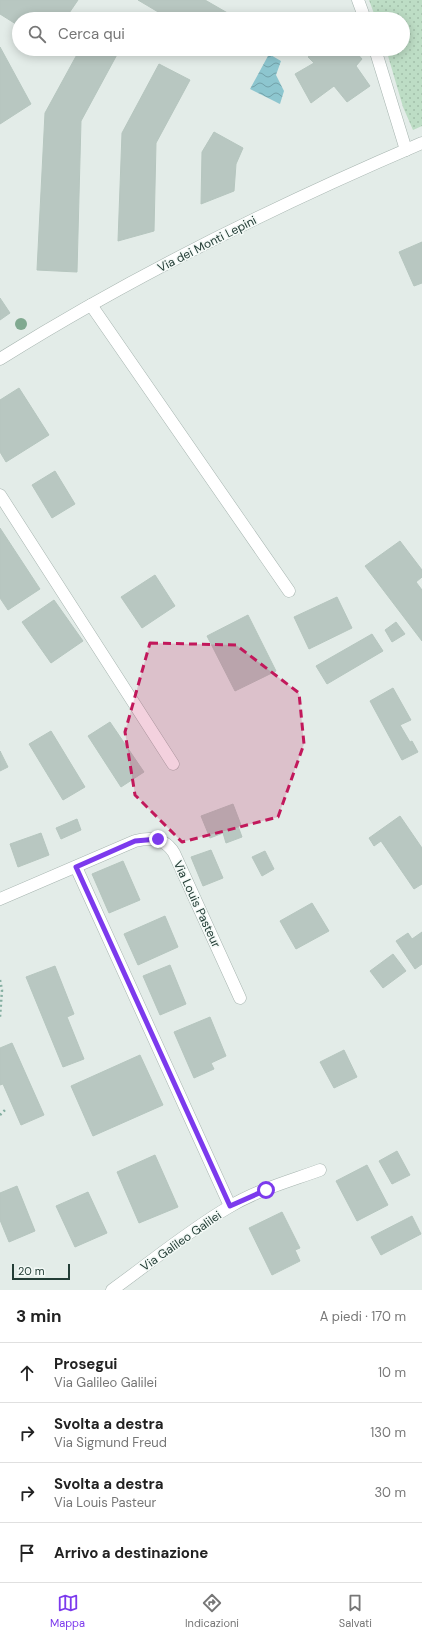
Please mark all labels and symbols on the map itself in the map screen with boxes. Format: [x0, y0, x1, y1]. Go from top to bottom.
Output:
street label: Via dei Monti Lepini [155, 212, 259, 276]
route end [149, 830, 167, 848]
street label: Via Louis Pasteur [170, 858, 224, 951]
route start [257, 1181, 275, 1199]
street label: Via Galileo Galilei [137, 1207, 225, 1275]
scale bar [12, 1262, 70, 1281]

